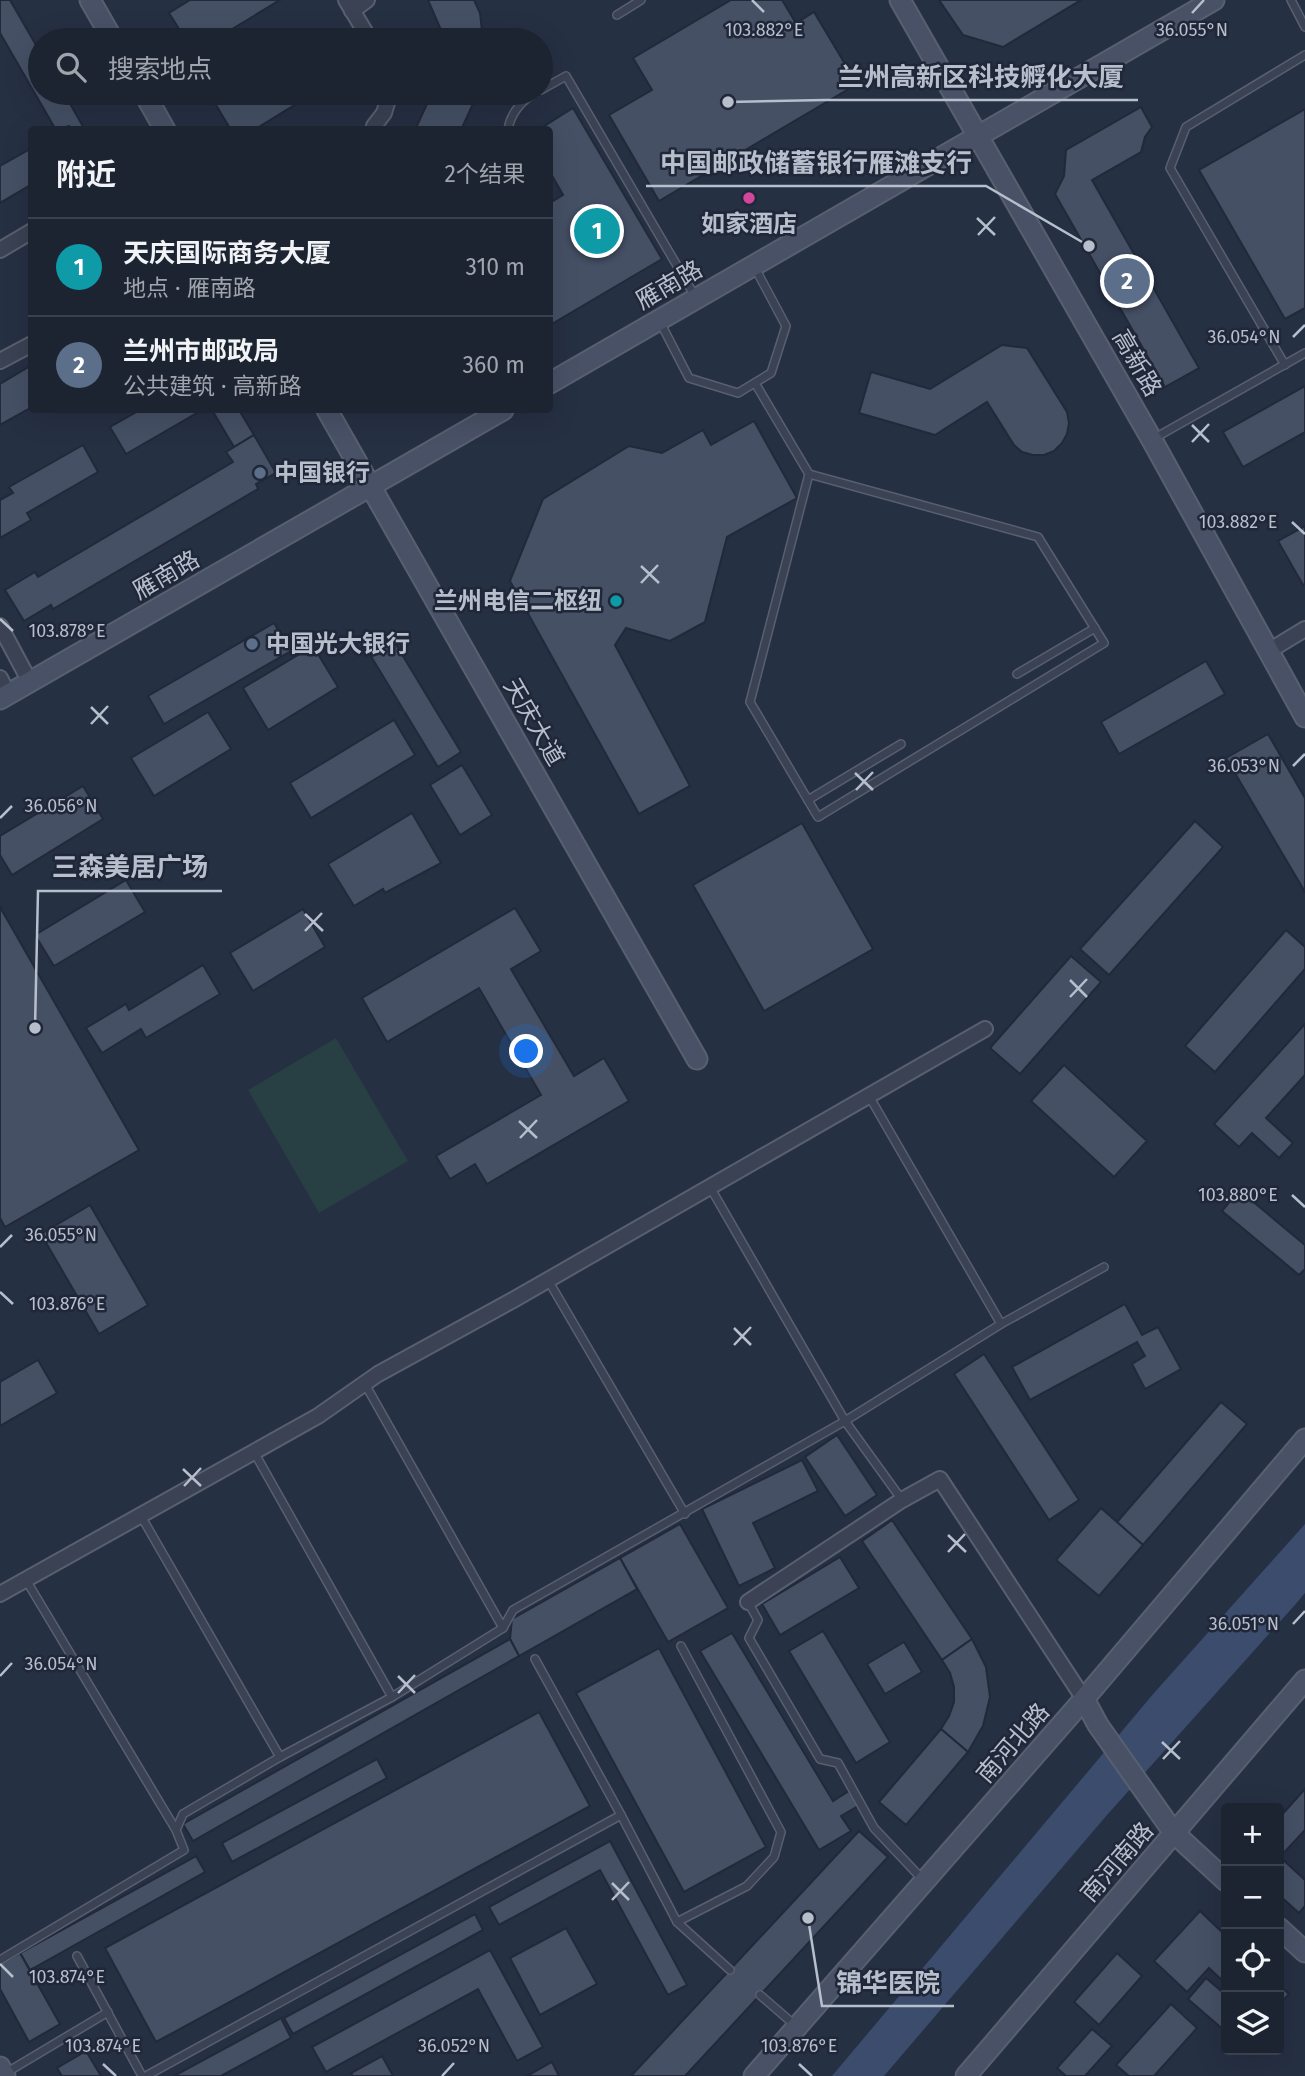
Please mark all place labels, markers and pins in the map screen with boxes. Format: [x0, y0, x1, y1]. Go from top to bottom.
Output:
callout: 兰州高新区科技孵化大厦 [824, 53, 1138, 100]
callout: 中国邮政储蓄银行雁滩支行 [646, 139, 986, 186]
marker: 如家酒店 [741, 190, 757, 206]
pin: 1 [574, 205, 620, 257]
place label: 如家酒店 [701, 210, 797, 238]
pin: 2 [1104, 255, 1150, 307]
place label: 中国银行 [274, 459, 370, 487]
marker: 中国银行 [252, 465, 268, 481]
place label: 兰州电信二枢纽 [434, 587, 602, 615]
marker: 兰州电信二枢纽 [608, 593, 624, 609]
place label: 中国光大银行 [266, 630, 410, 658]
marker: 中国光大银行 [244, 636, 260, 652]
callout: 三森美居广场 [38, 844, 222, 891]
callout: 锦华医院 [822, 1959, 954, 2006]

